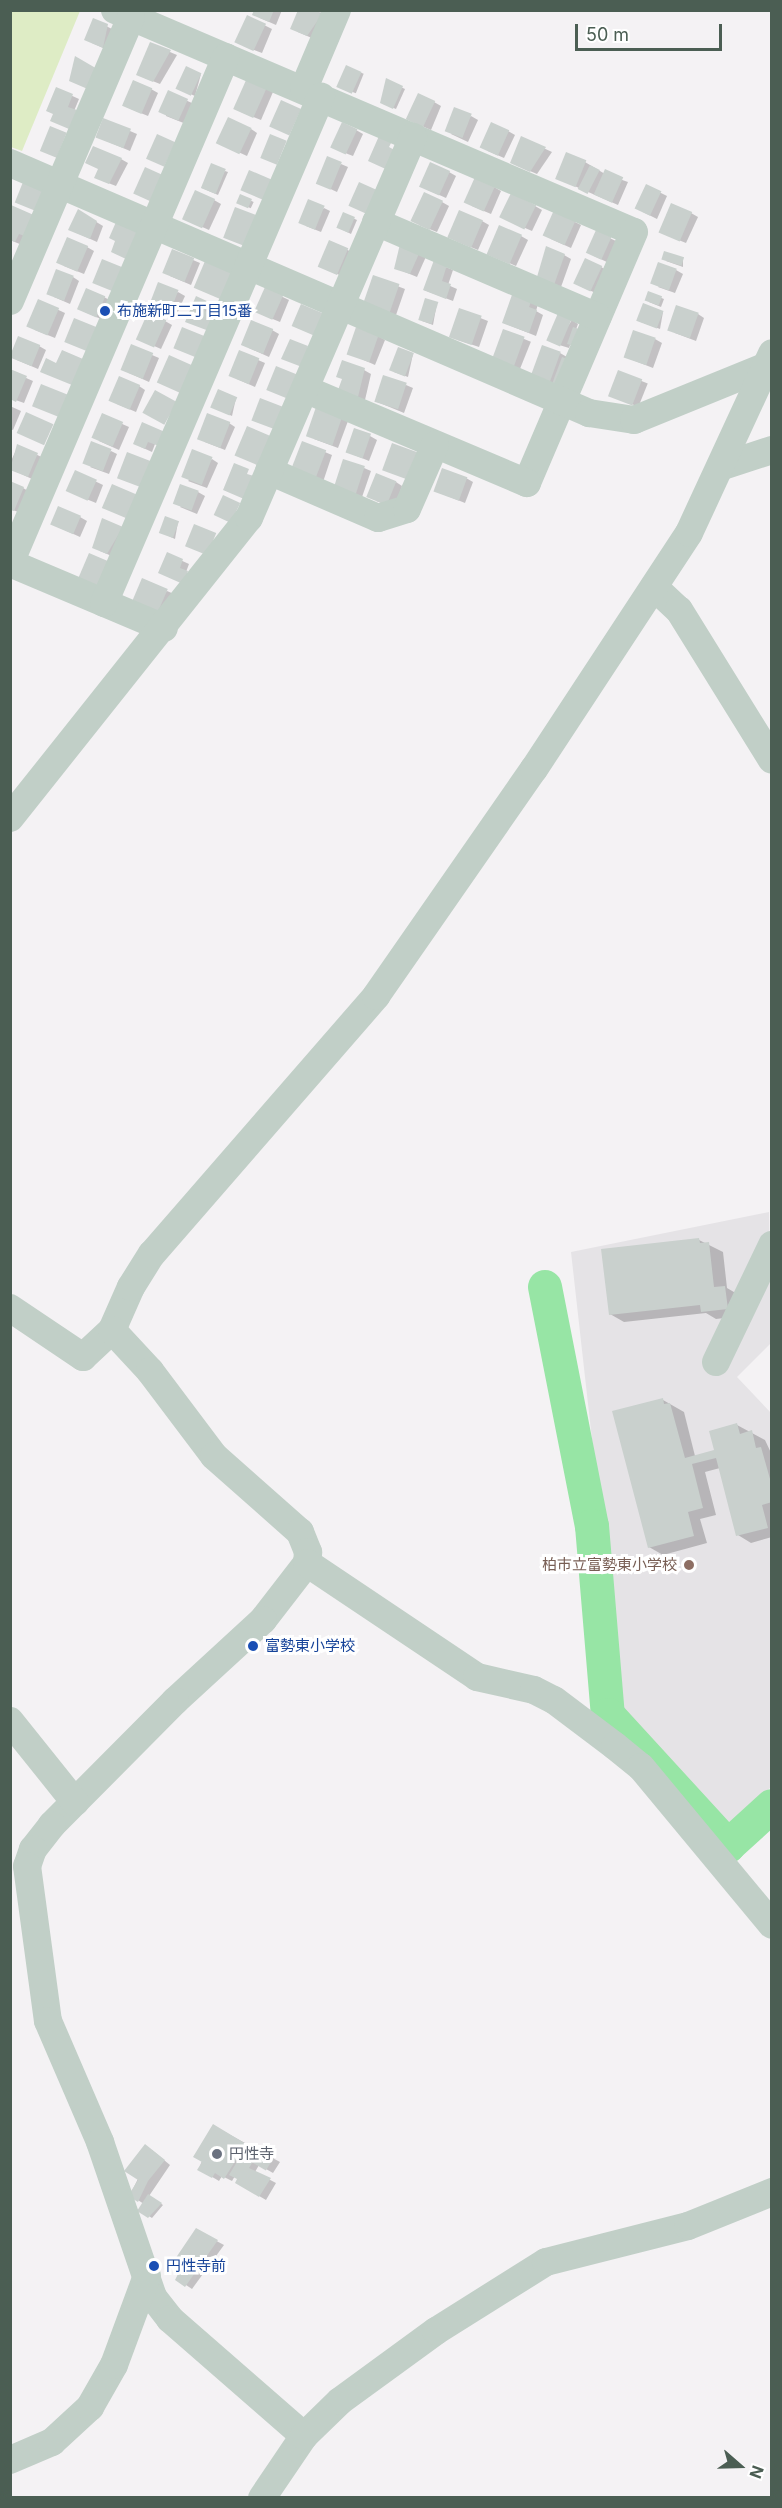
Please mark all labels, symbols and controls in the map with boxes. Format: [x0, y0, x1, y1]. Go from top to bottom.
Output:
scale bar [578, 12, 725, 50]
text: 50 m [586, 24, 629, 45]
place label: 布施新町二丁目15番 [117, 302, 252, 320]
marker: 布施新町二丁目15番 [98, 304, 112, 318]
place label: 柏市立富勢東小学校 [542, 1556, 677, 1574]
marker: 柏市立富勢東小学校 [682, 1558, 696, 1572]
place label: 富勢東小学校 [265, 1637, 355, 1655]
marker: 富勢東小学校 [246, 1639, 260, 1653]
place label: 円性寺 [229, 2145, 274, 2163]
marker: 円性寺 [210, 2147, 224, 2161]
place label: 円性寺前 [166, 2257, 226, 2275]
marker: 円性寺前 [147, 2259, 161, 2273]
north arrow [710, 2436, 770, 2496]
text: N [745, 2463, 768, 2481]

